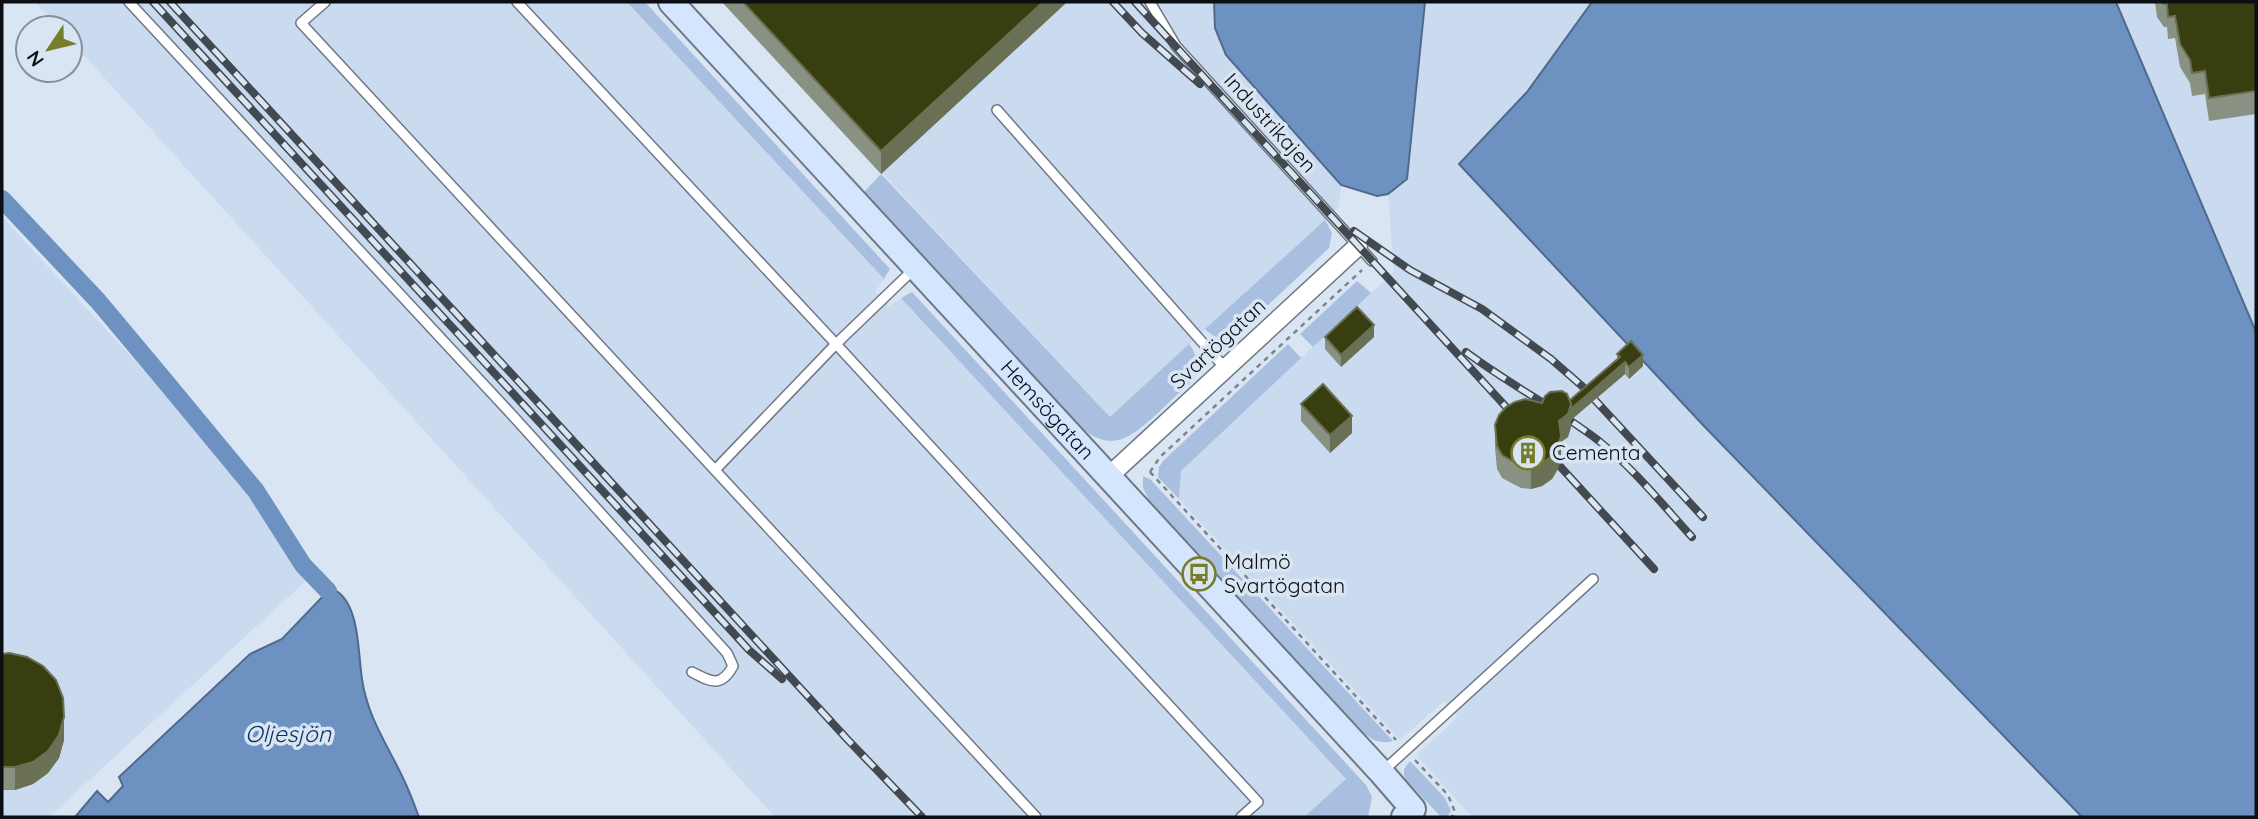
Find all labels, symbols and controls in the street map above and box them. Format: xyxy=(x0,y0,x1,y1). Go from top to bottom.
north arrow xyxy=(14,14,84,84)
text: N xyxy=(21,46,49,71)
street label: Industrikajen xyxy=(1219,67,1322,178)
street label: Svartögatan xyxy=(1164,292,1271,394)
street label: Hemsögatan xyxy=(996,354,1100,465)
building icon: Cementa xyxy=(1509,434,1547,472)
place label: Cementa xyxy=(1552,439,1641,465)
place label: Malmö Svartögatan xyxy=(1224,548,1345,598)
bus stop icon: Malmö Svartögatan xyxy=(1180,555,1218,593)
water label: Oljesjön xyxy=(245,719,332,748)

